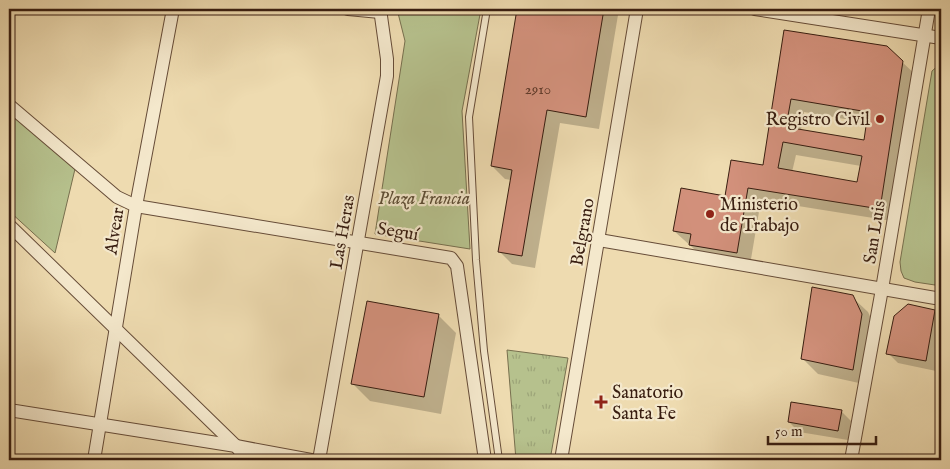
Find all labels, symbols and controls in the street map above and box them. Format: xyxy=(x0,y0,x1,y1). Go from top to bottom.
house number: 2910 xyxy=(525,80,551,99)
place label: Registro Civil xyxy=(766,109,870,132)
marker: Registro Civil xyxy=(874,113,886,125)
park label: Plaza Francia xyxy=(378,188,470,211)
street label: Las Heras xyxy=(326,193,361,271)
place label: Ministerio de Trabajo xyxy=(720,194,800,238)
street label: Belgrano xyxy=(566,196,601,268)
street label: San Luis xyxy=(859,199,892,266)
street label: Alvear xyxy=(100,206,131,257)
marker: Ministerio de Trabajo xyxy=(704,208,716,220)
street label: Seguí xyxy=(376,218,421,247)
place label: Sanatorio Santa Fe xyxy=(612,382,683,426)
marker: Sanatorio Santa Fe xyxy=(594,395,608,409)
scale bar xyxy=(768,414,875,446)
text: 50 m xyxy=(775,422,803,441)

